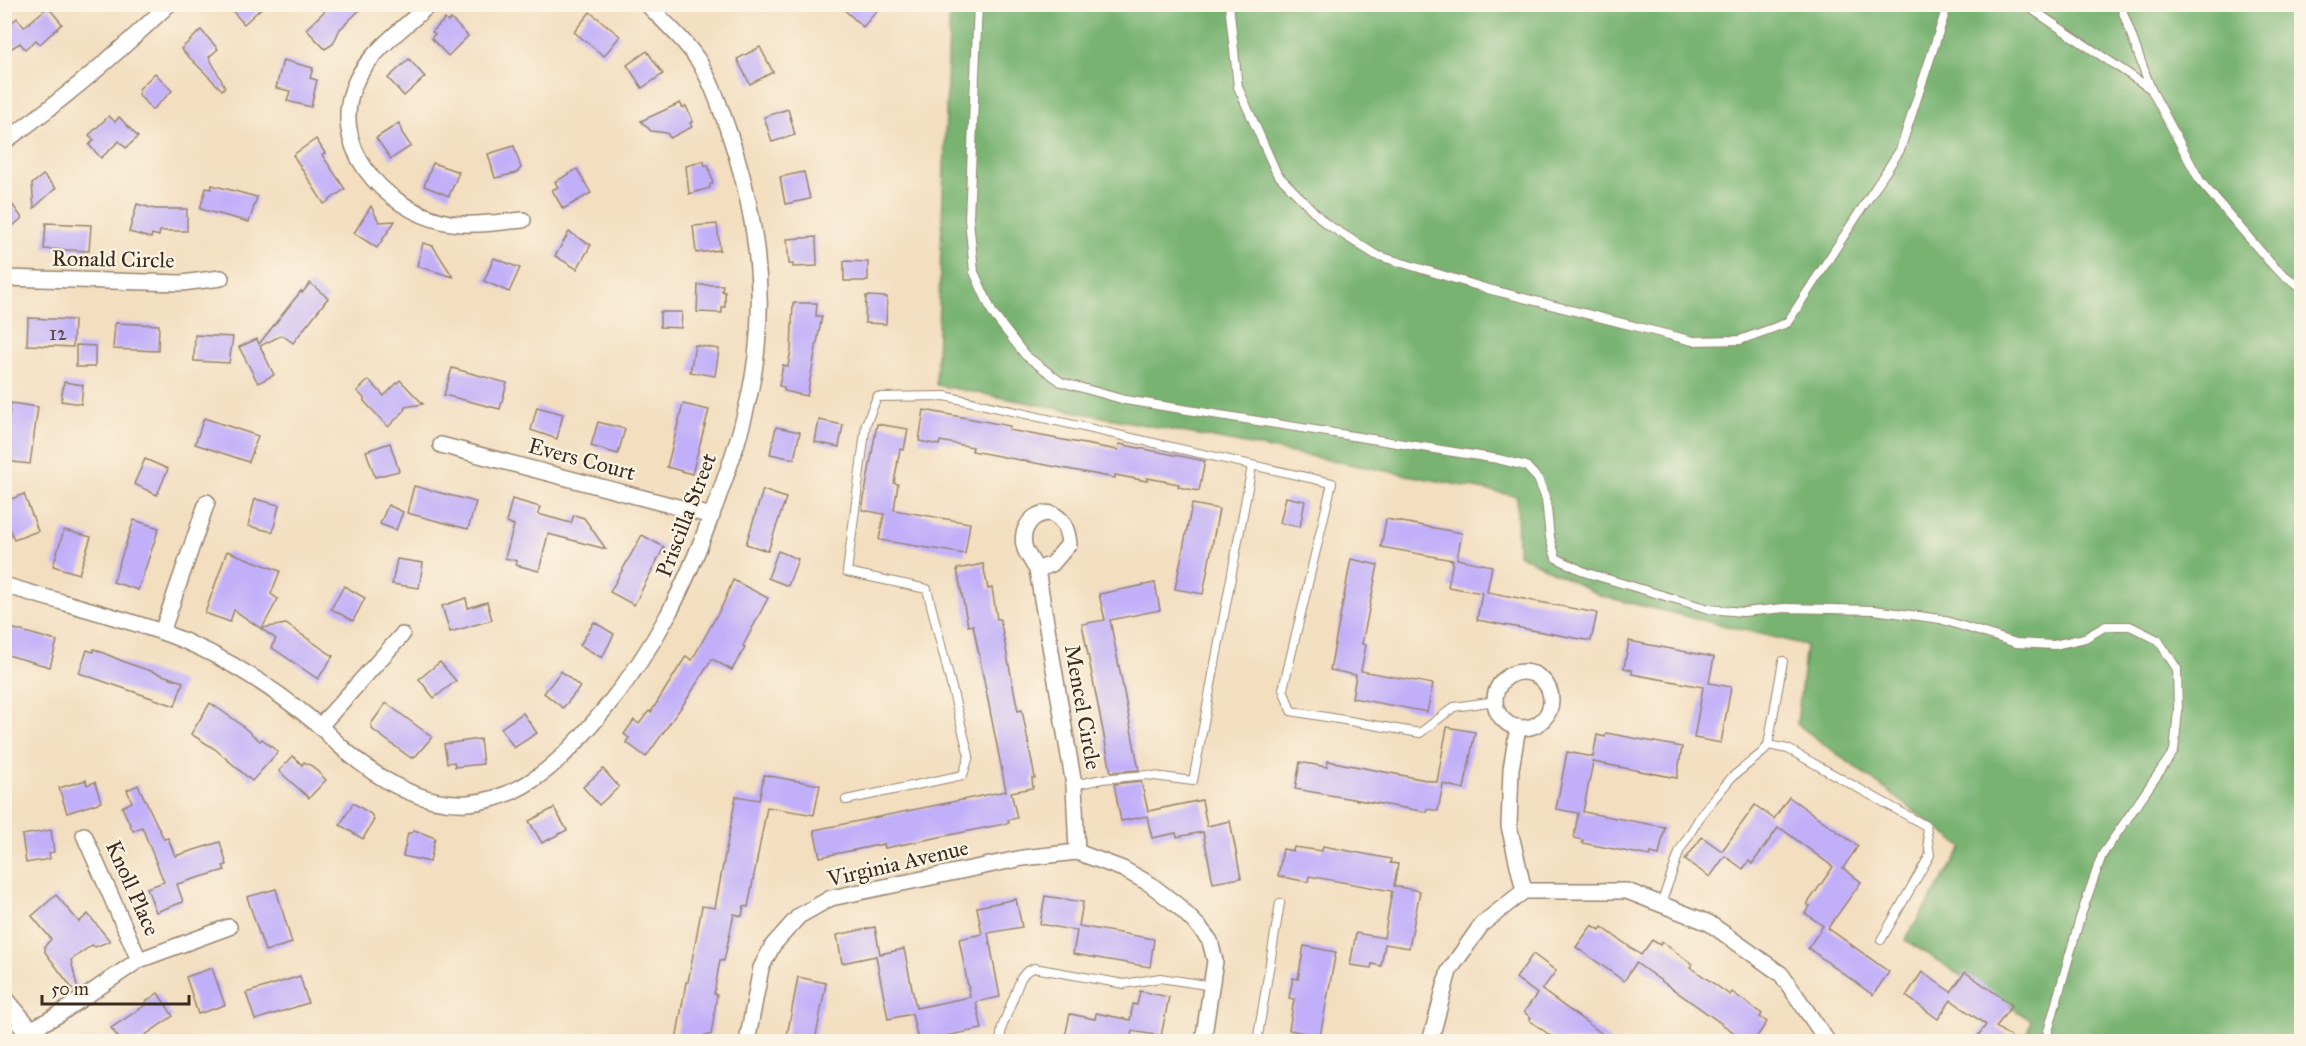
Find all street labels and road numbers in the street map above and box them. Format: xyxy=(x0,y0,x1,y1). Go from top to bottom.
street label: Ronald Circle xyxy=(51,244,175,274)
street label: Evers Court xyxy=(525,432,639,486)
street label: Priscilla Street xyxy=(650,449,722,581)
street label: Mencel Circle xyxy=(1059,643,1107,771)
street label: Virginia Avenue xyxy=(824,834,971,893)
street label: Knoll Place xyxy=(100,836,166,940)

